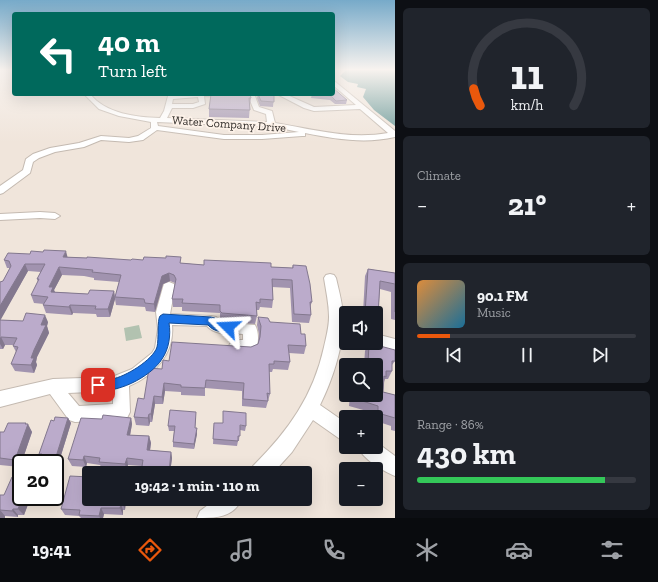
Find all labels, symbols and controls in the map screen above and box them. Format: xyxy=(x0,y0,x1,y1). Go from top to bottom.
text: 40 m xyxy=(98,26,160,59)
icon: left xyxy=(32,28,84,80)
text: 11 xyxy=(510,50,543,100)
text: Turn left xyxy=(98,60,167,82)
text: km/h xyxy=(510,96,543,113)
street label: Water Company Drive xyxy=(172,113,287,135)
text: Climate xyxy=(417,168,461,183)
text: 21° xyxy=(508,187,546,223)
text: − xyxy=(417,192,427,219)
text: + xyxy=(627,192,636,219)
text: 90.1 FM xyxy=(477,287,528,305)
text: Music xyxy=(477,305,511,320)
position arrow xyxy=(207,306,249,348)
map controls xyxy=(339,306,383,506)
button: sound xyxy=(339,306,383,350)
icon: previous xyxy=(443,344,465,366)
icon: pause xyxy=(516,344,538,366)
icon: next xyxy=(589,344,611,366)
button: search xyxy=(339,358,383,402)
pin xyxy=(81,368,115,402)
icon: arrive xyxy=(87,374,109,396)
button: + xyxy=(339,410,383,454)
text: Range · 86% xyxy=(417,417,484,432)
text: 430 km xyxy=(417,436,516,472)
speed limit sign: 20 xyxy=(12,454,64,506)
button: − xyxy=(339,462,383,506)
text: 19:42 · 1 min · 110 m xyxy=(135,477,259,495)
icon: directions xyxy=(136,536,164,564)
icon: music xyxy=(228,536,256,564)
icon: phone xyxy=(320,536,348,564)
icon: climate xyxy=(413,536,441,564)
icon: car xyxy=(505,536,533,564)
icon: filters xyxy=(598,536,626,564)
text: 19:41 xyxy=(32,539,71,561)

